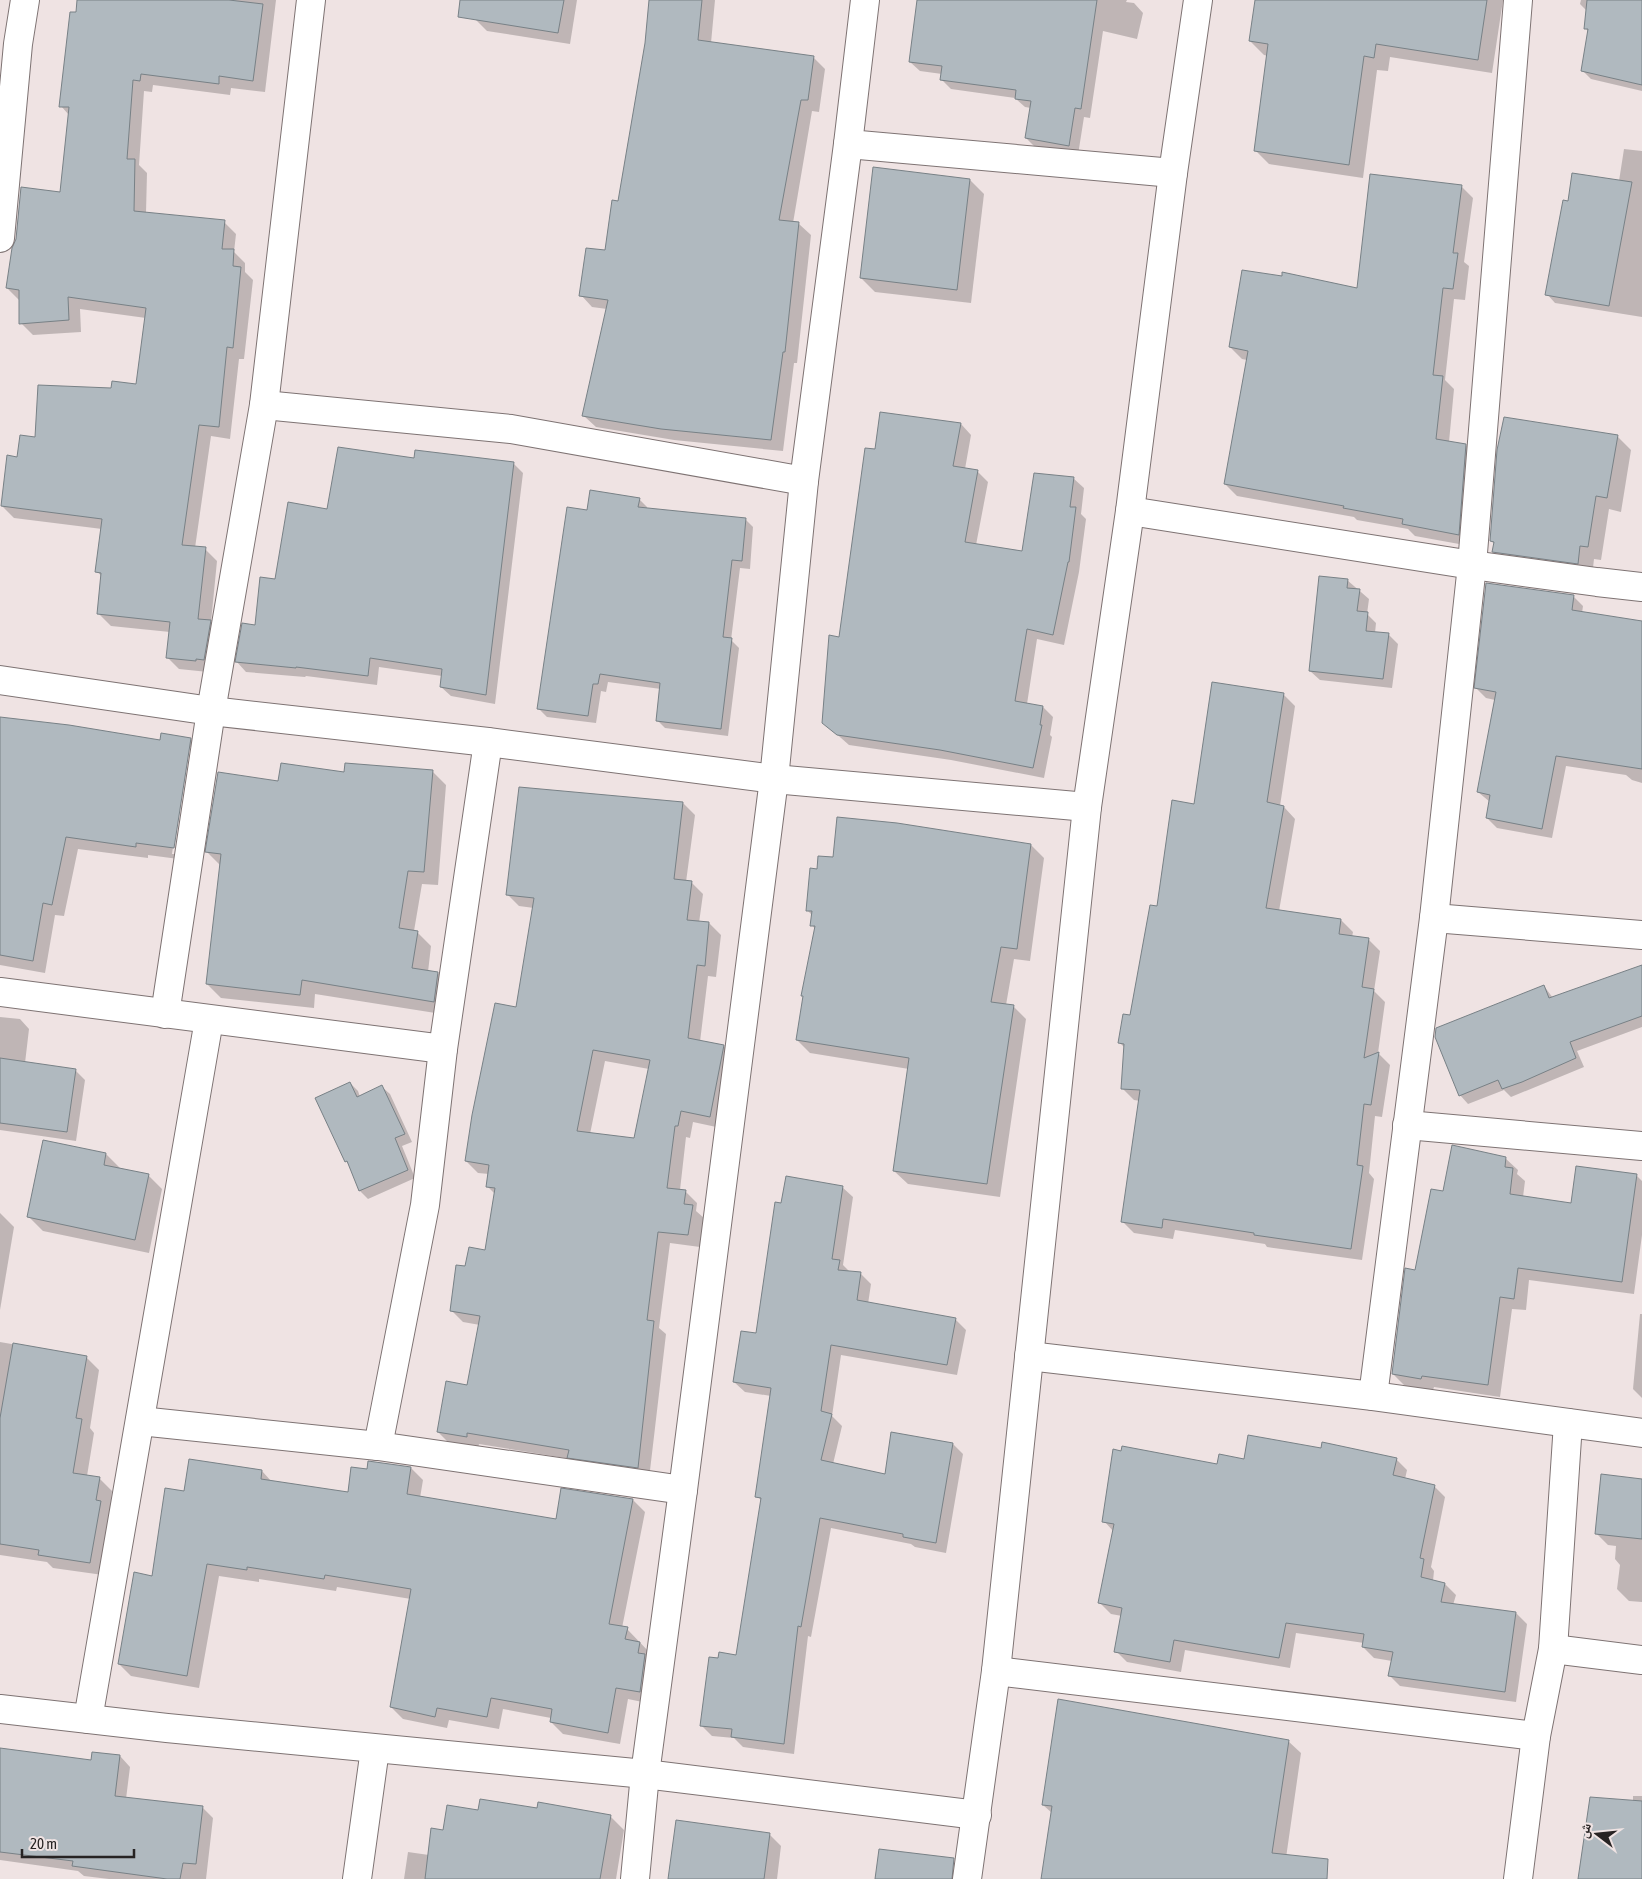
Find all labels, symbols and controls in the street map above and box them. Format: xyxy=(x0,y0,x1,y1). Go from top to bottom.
north arrow xyxy=(1572,1809,1622,1859)
text: ش xyxy=(1575,1821,1595,1840)
scale bar xyxy=(22,1826,135,1858)
text: 20 m xyxy=(30,1835,57,1852)

